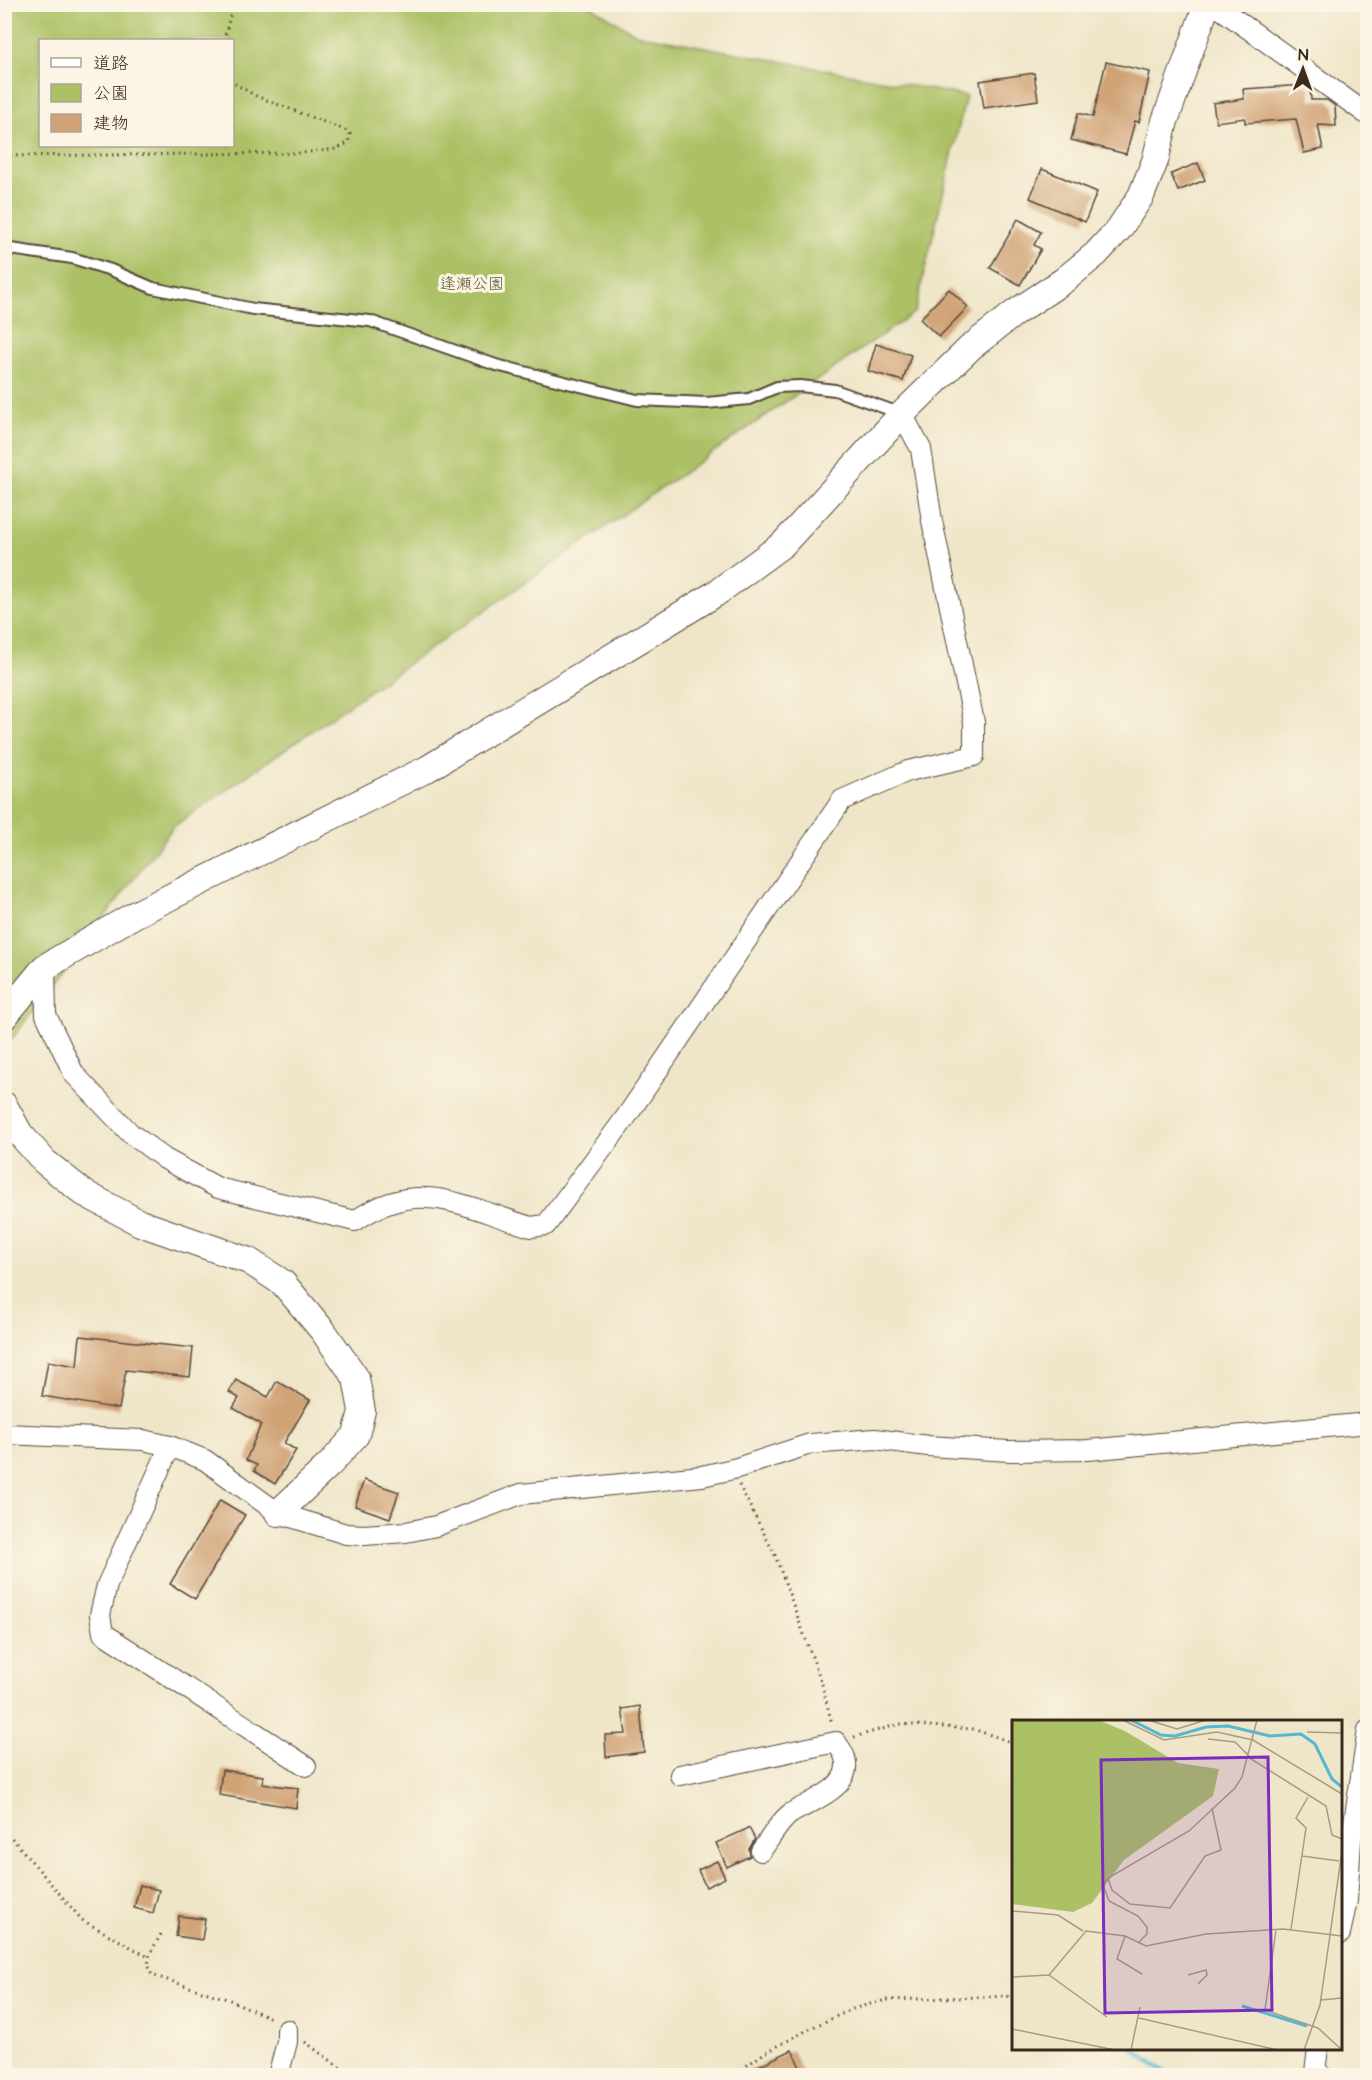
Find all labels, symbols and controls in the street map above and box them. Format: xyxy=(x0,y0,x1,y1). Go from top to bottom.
legend xyxy=(39,39,234,147)
north arrow xyxy=(1273,39,1333,99)
text: N xyxy=(1298,44,1308,66)
text: 道路 xyxy=(93,51,129,76)
text: 公園 xyxy=(93,81,129,106)
text: 建物 xyxy=(93,111,129,136)
park label: 逢瀬公園 xyxy=(440,273,504,295)
inset map xyxy=(1012,1720,1342,2050)

